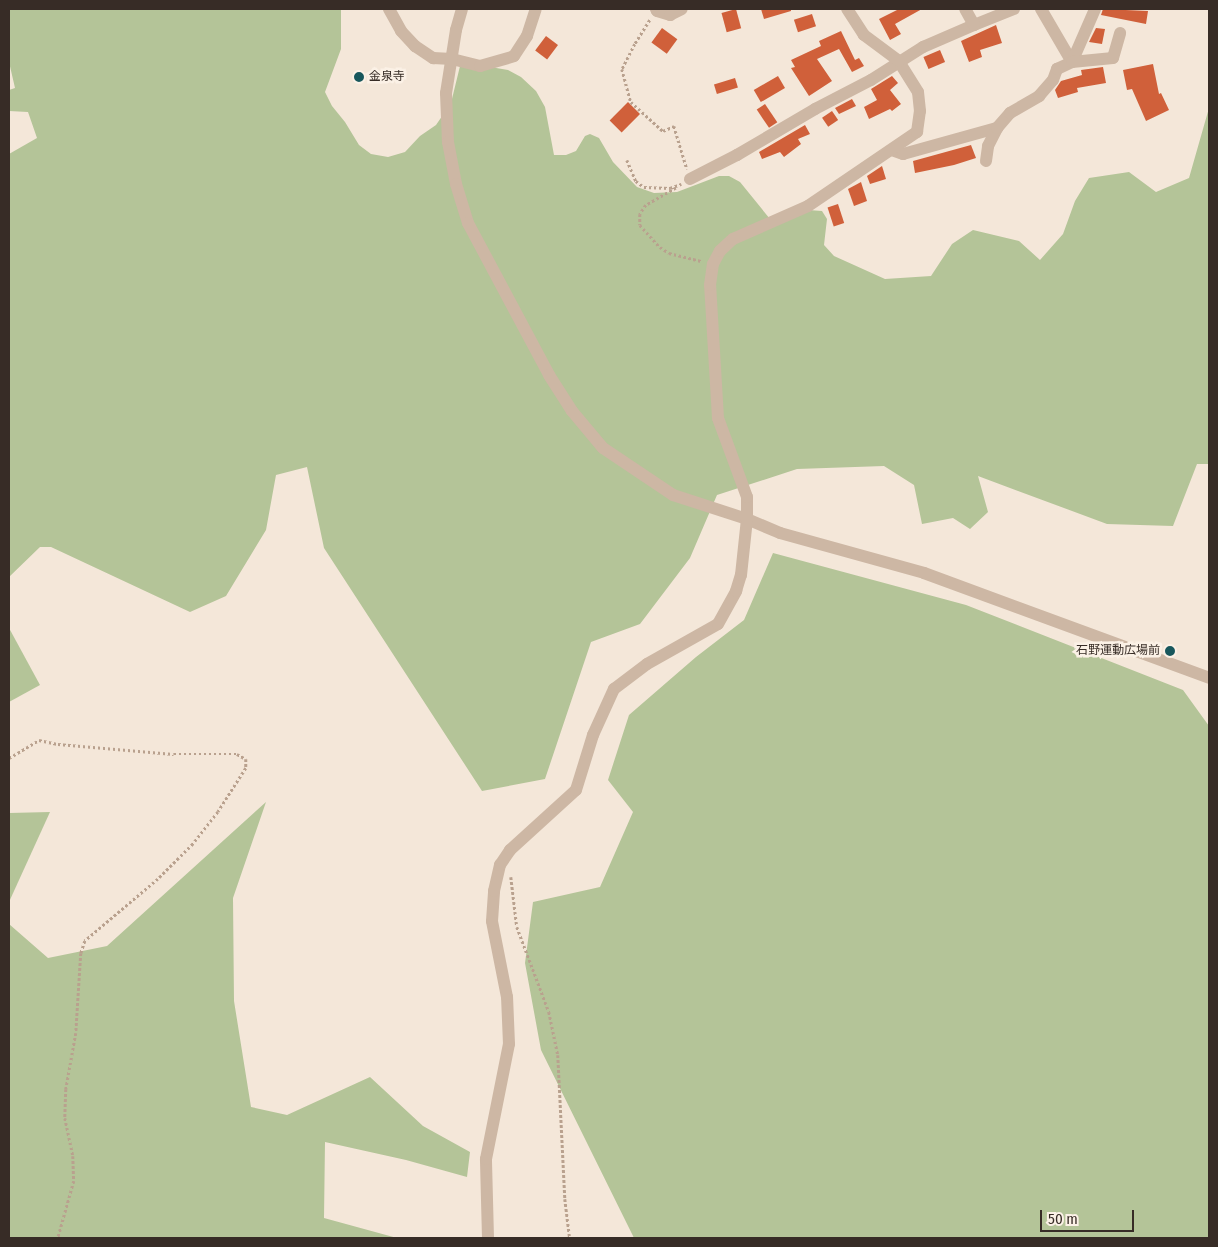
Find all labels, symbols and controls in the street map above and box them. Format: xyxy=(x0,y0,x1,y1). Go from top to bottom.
place label: 金泉寺 xyxy=(369,70,405,84)
marker: 金泉寺 xyxy=(353,71,365,83)
place label: 石野運動広場前 xyxy=(1076,644,1160,658)
marker: 石野運動広場前 xyxy=(1164,645,1176,657)
scale bar xyxy=(1043,1200,1137,1232)
text: 50 m xyxy=(1048,1210,1078,1228)

